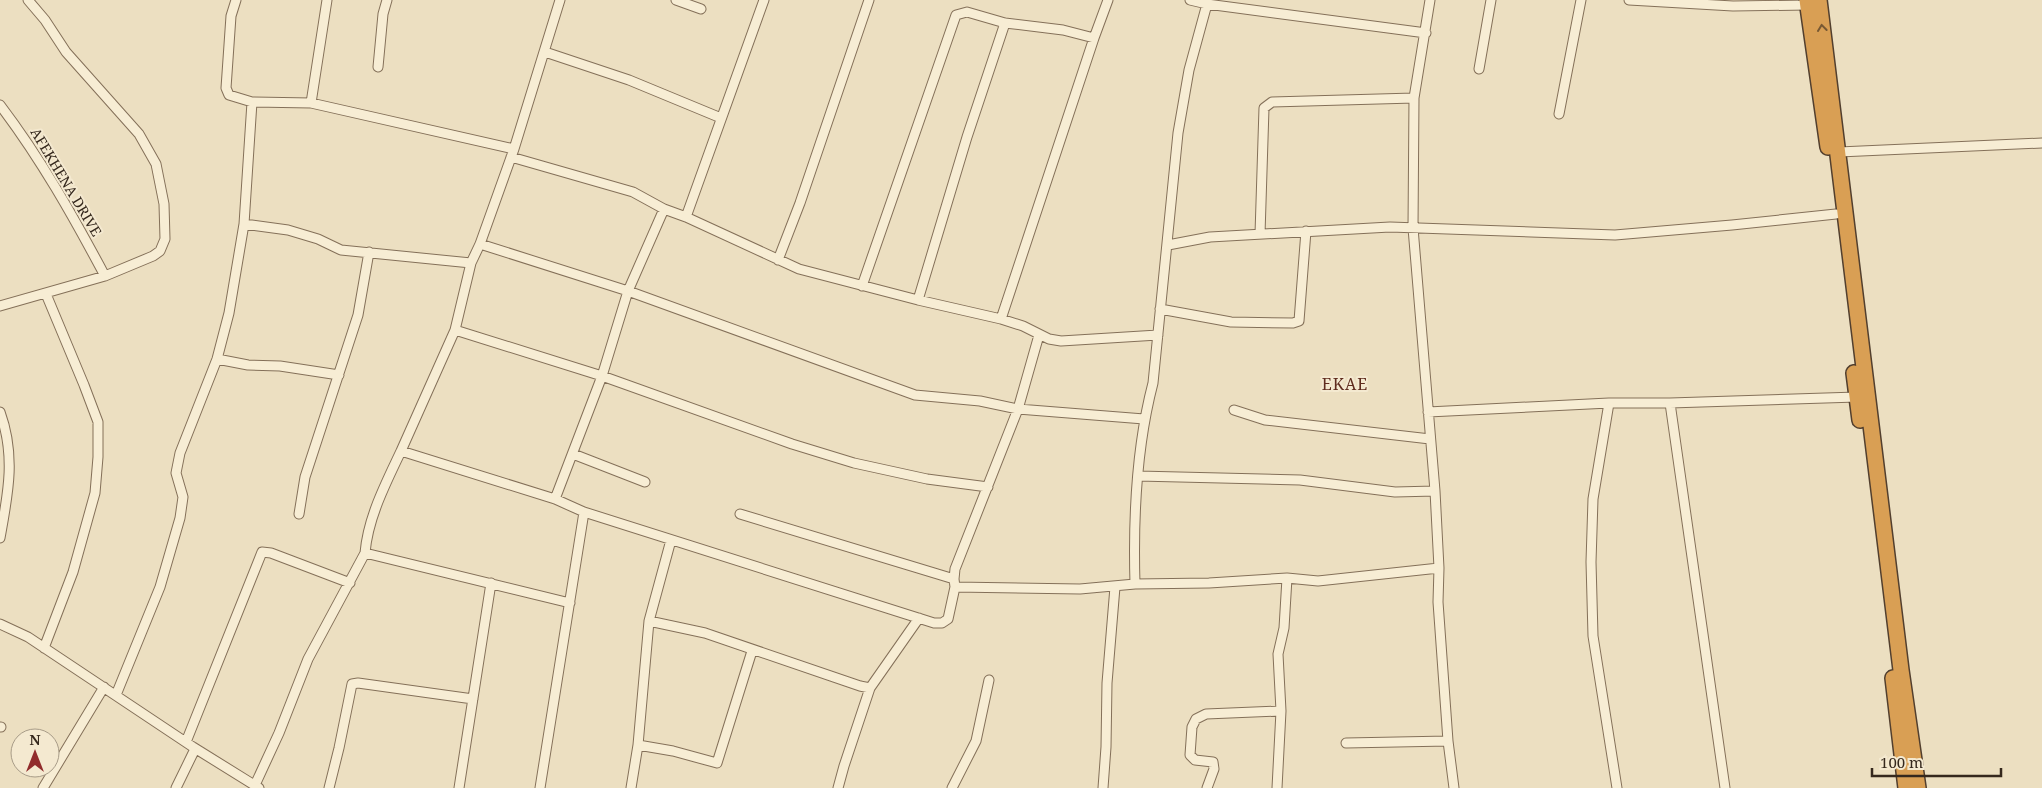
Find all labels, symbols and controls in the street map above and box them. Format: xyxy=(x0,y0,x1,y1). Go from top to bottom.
one-way arrow xyxy=(1817,24,1828,32)
street label: AFEKHENA DRIVE xyxy=(27,124,106,240)
district label: EKAE xyxy=(1322,373,1368,395)
north arrow xyxy=(10,728,60,778)
text: N xyxy=(29,730,41,749)
scale bar xyxy=(1872,746,2001,778)
text: 100 m xyxy=(1880,752,1923,772)

